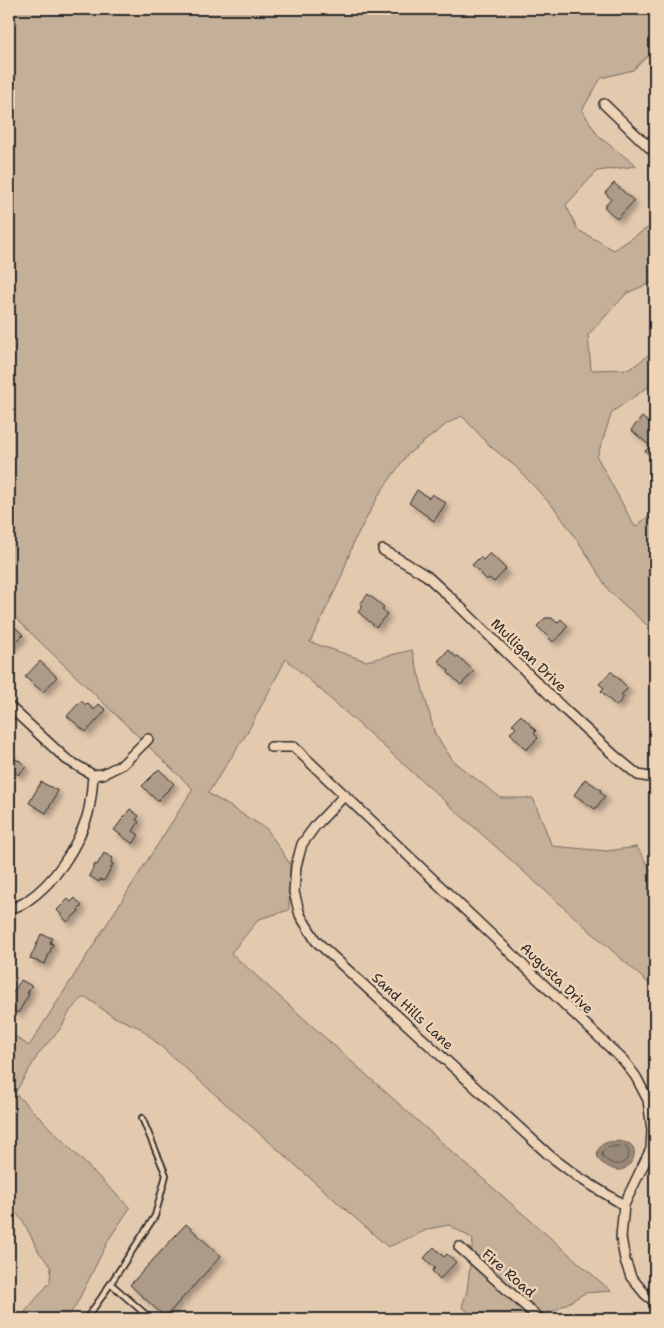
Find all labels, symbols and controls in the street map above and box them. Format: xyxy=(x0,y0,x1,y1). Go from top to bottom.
street label: Mulligan Drive xyxy=(487,614,571,696)
street label: Augusta Drive xyxy=(517,939,597,1017)
street label: Sand Hills Lane xyxy=(368,969,458,1054)
street label: Fire Road xyxy=(479,1245,540,1301)

